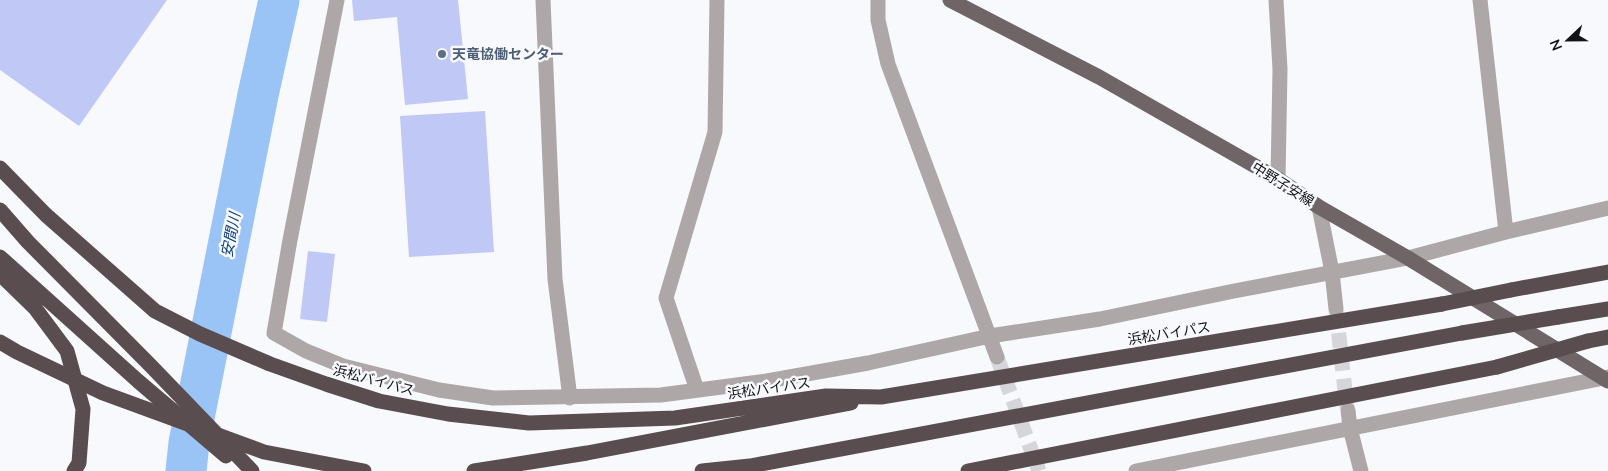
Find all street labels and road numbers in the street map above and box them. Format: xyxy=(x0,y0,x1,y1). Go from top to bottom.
street label: 中野子安線 xyxy=(1249,158,1317,210)
street label: 浜松バイパス xyxy=(1126,318,1212,348)
street label: 浜松バイパス xyxy=(331,360,417,400)
street label: 浜松バイパス xyxy=(726,373,812,403)

